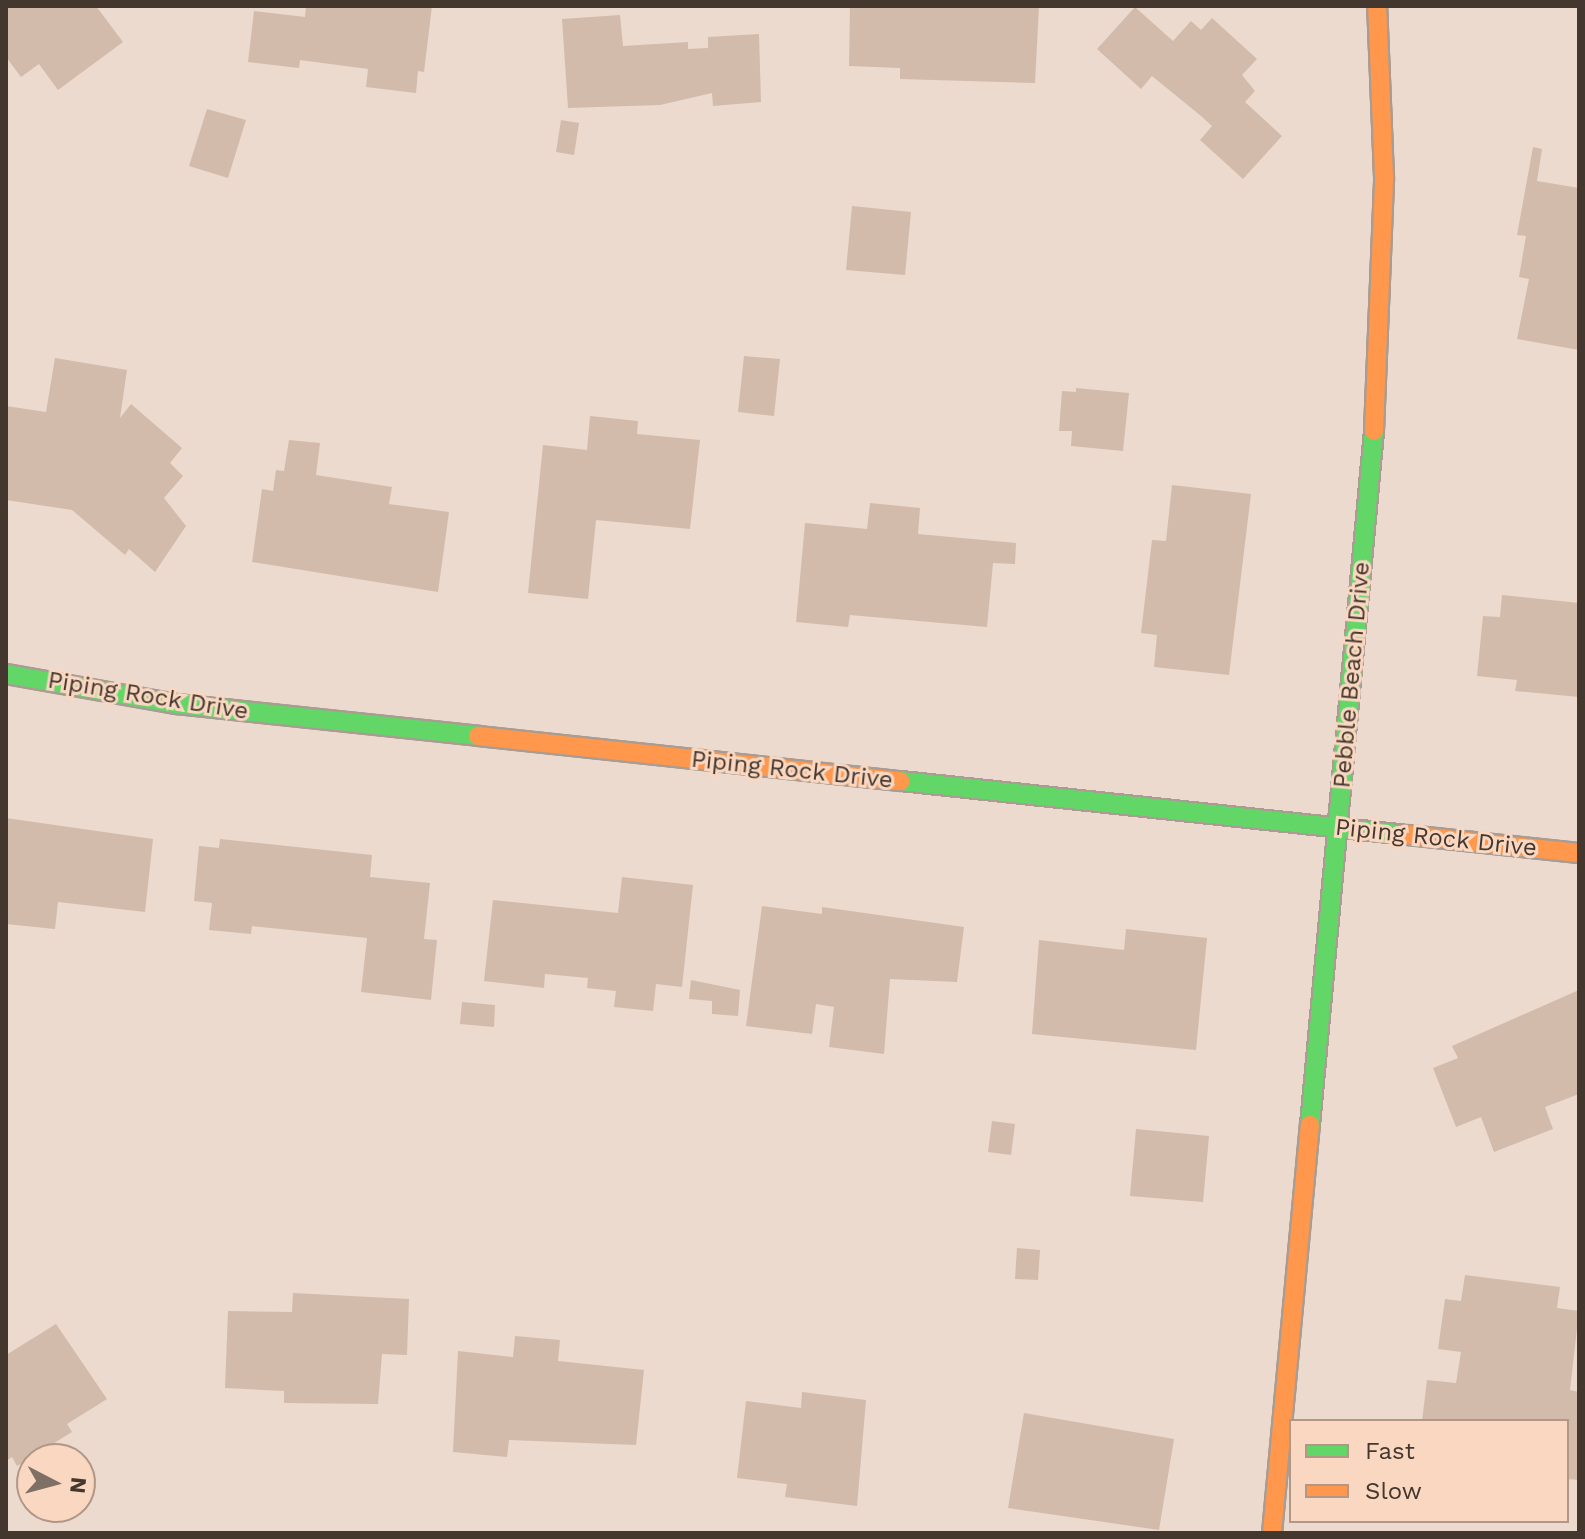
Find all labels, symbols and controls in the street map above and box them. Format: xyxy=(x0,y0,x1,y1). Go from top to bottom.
street label: Pebble Beach Drive xyxy=(1328,561,1376,789)
street label: Piping Rock Drive xyxy=(45,666,251,726)
street label: Piping Rock Drive xyxy=(689,745,895,795)
street label: Piping Rock Drive xyxy=(1333,813,1539,863)
legend xyxy=(1289,1419,1569,1523)
text: Fast xyxy=(1365,1437,1415,1465)
north arrow xyxy=(16,1443,96,1523)
text: N xyxy=(65,1476,92,1495)
text: Slow xyxy=(1365,1477,1422,1505)

